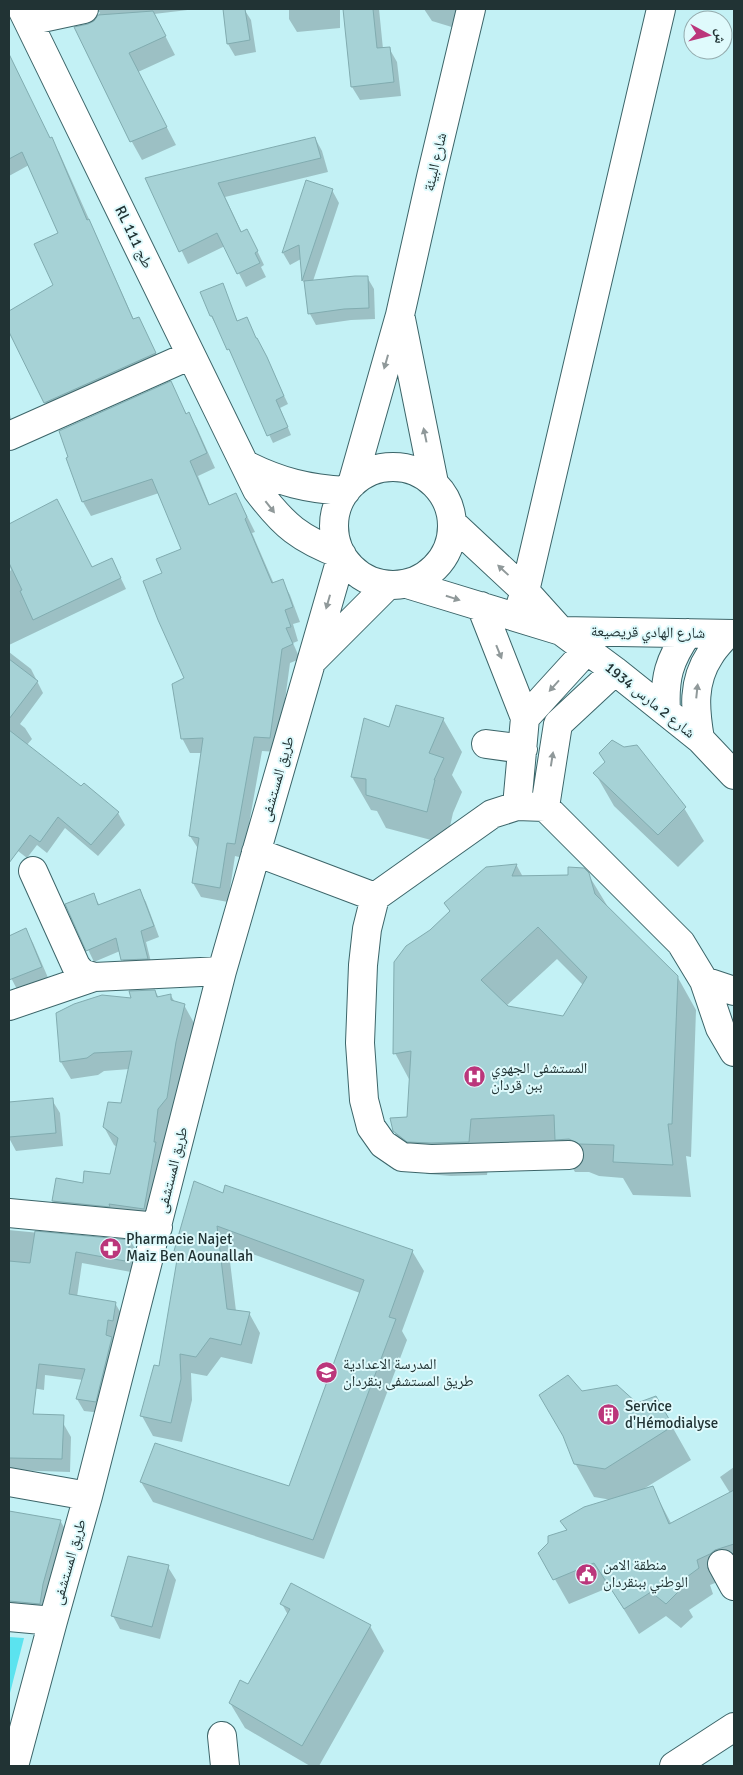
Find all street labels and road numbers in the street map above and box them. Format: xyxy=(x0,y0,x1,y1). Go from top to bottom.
street label: شارع البيئة xyxy=(420,131,451,193)
street label: RL طج 111 xyxy=(110,203,157,272)
street label: شارع الهادي قريصيعة xyxy=(591,622,705,645)
street label: شارع 2 مارس 1934 xyxy=(601,658,699,743)
street label: طريق المستشفى xyxy=(256,734,299,824)
street label: طريق المستشفى xyxy=(153,1125,192,1215)
street label: طريق المستشفى xyxy=(48,1517,91,1607)

